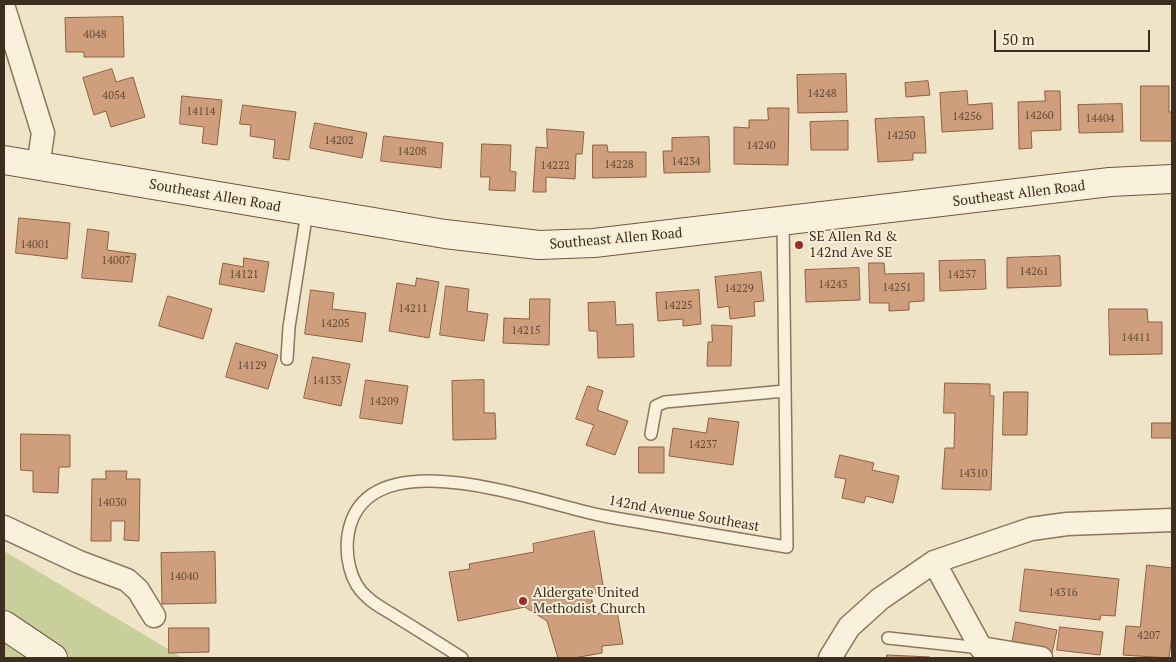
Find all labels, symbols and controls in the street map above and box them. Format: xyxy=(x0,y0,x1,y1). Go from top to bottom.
scale bar xyxy=(996,20,1152,52)
house number: 4048 xyxy=(83,28,107,42)
text: 50 m xyxy=(1002,29,1035,49)
house number: 14248 xyxy=(807,87,837,101)
house number: 4054 xyxy=(102,89,126,103)
house number: 14114 xyxy=(186,105,216,119)
house number: 14260 xyxy=(1024,109,1054,123)
house number: 14256 xyxy=(952,110,982,124)
house number: 14404 xyxy=(1085,112,1115,126)
house number: 14250 xyxy=(886,129,916,143)
house number: 14202 xyxy=(324,134,354,148)
house number: 14240 xyxy=(746,139,776,153)
house number: 14208 xyxy=(397,145,427,159)
house number: 14234 xyxy=(671,155,701,169)
house number: 14228 xyxy=(604,158,634,172)
house number: 14222 xyxy=(540,159,570,173)
street label: Southeast Allen Road xyxy=(148,176,282,216)
street label: Southeast Allen Road xyxy=(952,178,1086,210)
street label: Southeast Allen Road xyxy=(549,225,683,253)
place label: SE Allen Rd & 142nd Ave SE xyxy=(809,229,897,262)
house number: 14001 xyxy=(20,238,50,252)
marker: SE Allen Rd & 142nd Ave SE xyxy=(793,239,805,251)
house number: 14007 xyxy=(101,254,131,268)
house number: 14261 xyxy=(1019,265,1049,279)
house number: 14121 xyxy=(229,268,259,282)
house number: 14257 xyxy=(947,268,977,282)
house number: 14243 xyxy=(818,278,848,292)
house number: 14251 xyxy=(882,281,912,295)
house number: 14229 xyxy=(724,282,754,296)
house number: 14225 xyxy=(663,299,693,313)
house number: 14211 xyxy=(398,302,428,316)
house number: 14205 xyxy=(320,317,350,331)
house number: 14215 xyxy=(511,324,541,338)
house number: 14411 xyxy=(1121,331,1151,345)
house number: 14129 xyxy=(237,359,267,373)
house number: 14133 xyxy=(312,374,342,388)
house number: 14209 xyxy=(369,395,399,409)
house number: 14237 xyxy=(688,438,718,452)
house number: 14310 xyxy=(958,467,988,481)
street label: 142nd Avenue Southeast xyxy=(607,492,761,536)
house number: 14030 xyxy=(97,496,127,510)
house number: 14040 xyxy=(169,570,199,584)
place label: Aldergate United Methodist Church xyxy=(533,585,645,618)
house number: 14316 xyxy=(1048,586,1078,600)
marker: Aldergate United Methodist Church xyxy=(517,595,529,607)
house number: 4207 xyxy=(1137,629,1161,643)

